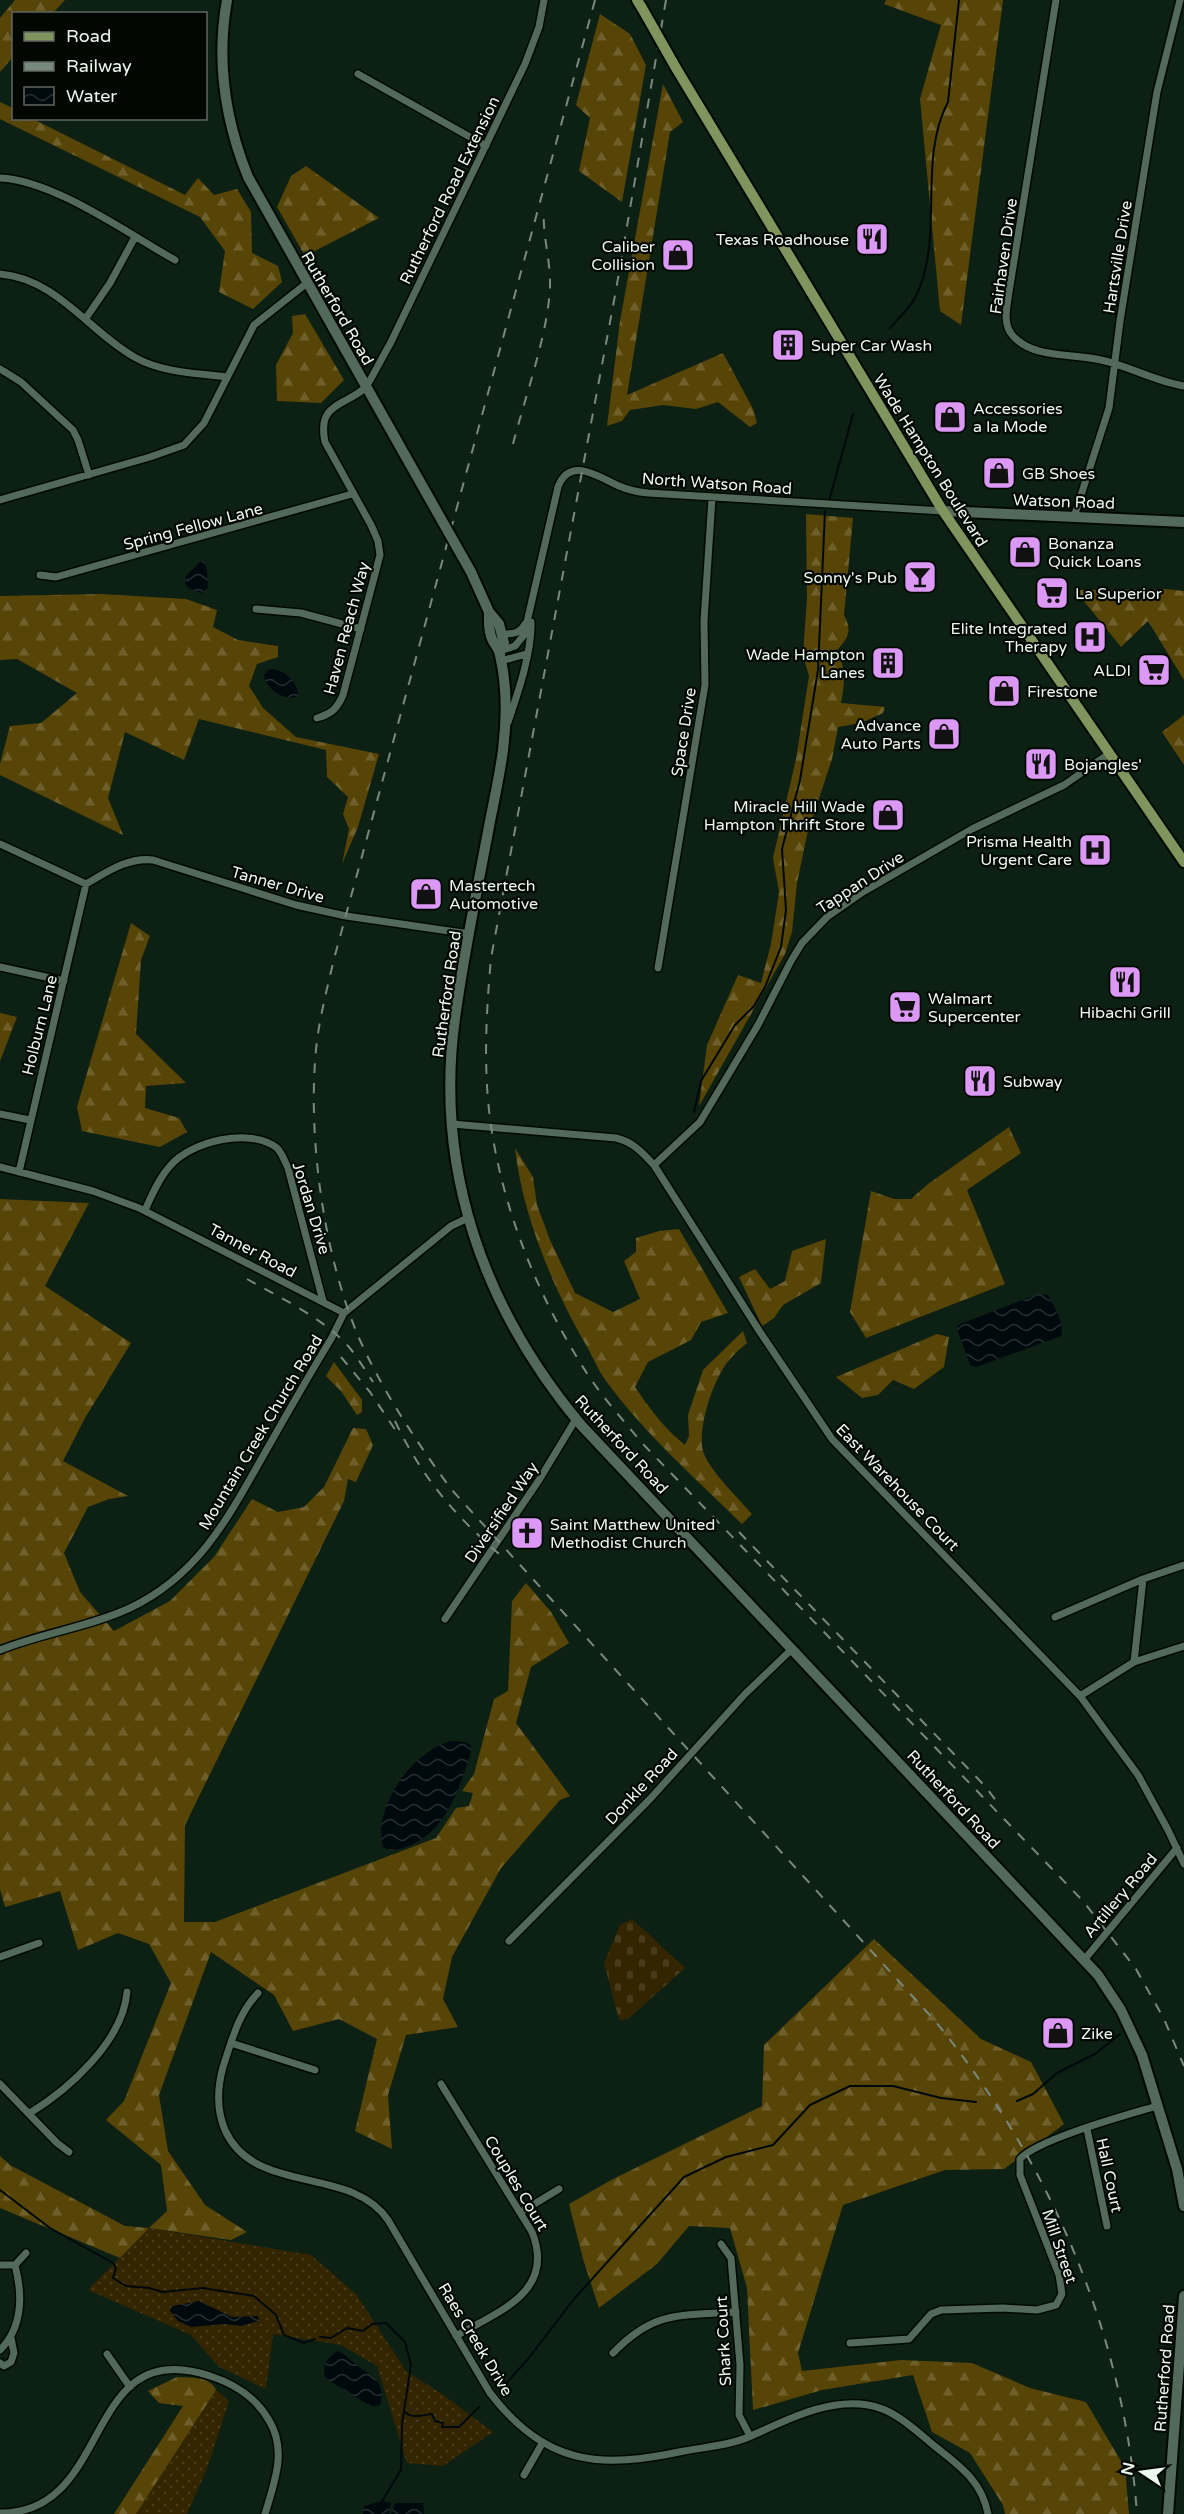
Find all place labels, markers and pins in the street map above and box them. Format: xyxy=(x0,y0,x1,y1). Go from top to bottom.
restaurant icon: Texas Roadhouse xyxy=(854,221,890,257)
place label: Texas Roadhouse xyxy=(716,230,849,250)
place label: Caliber Collision xyxy=(591,237,656,275)
shop icon: Caliber Collision xyxy=(660,237,696,273)
building icon: Super Car Wash xyxy=(770,327,806,363)
place label: Super Car Wash xyxy=(811,336,932,356)
shop icon: Accessories a la Mode xyxy=(932,399,968,435)
place label: Accessories a la Mode xyxy=(973,399,1063,437)
shop icon: GB Shoes xyxy=(981,455,1017,491)
place label: GB Shoes xyxy=(1022,464,1095,484)
shop icon: Bonanza Quick Loans xyxy=(1007,534,1043,570)
place label: Bonanza Quick Loans xyxy=(1048,534,1141,572)
bar icon: Sonny's Pub xyxy=(902,559,938,595)
place label: Sonny's Pub xyxy=(804,568,897,588)
supermarket icon: La Superior xyxy=(1034,575,1070,611)
place label: La Superior xyxy=(1075,584,1163,604)
place label: Elite Integrated Therapy xyxy=(950,619,1067,657)
hospital icon: Elite Integrated Therapy xyxy=(1072,619,1108,655)
place label: Wade Hampton Lanes xyxy=(746,645,865,683)
building icon: Wade Hampton Lanes xyxy=(870,645,906,681)
supermarket icon: ALDI xyxy=(1136,652,1172,688)
place label: ALDI xyxy=(1093,661,1131,681)
shop icon: Firestone xyxy=(986,673,1022,709)
place label: Firestone xyxy=(1027,682,1098,702)
place label: Advance Auto Parts xyxy=(840,716,921,754)
shop icon: Advance Auto Parts xyxy=(926,716,962,752)
restaurant icon: Bojangles' xyxy=(1023,746,1059,782)
place label: Bojangles' xyxy=(1064,755,1142,775)
place label: Miracle Hill Wade Hampton Thrift Store xyxy=(704,797,865,835)
shop icon: Miracle Hill Wade Hampton Thrift Store xyxy=(870,797,906,833)
place label: Prisma Health Urgent Care xyxy=(966,832,1072,870)
hospital icon: Prisma Health Urgent Care xyxy=(1077,832,1113,868)
shop icon: Mastertech Automotive xyxy=(408,876,444,912)
place label: Mastertech Automotive xyxy=(449,876,538,914)
restaurant icon: Hibachi Grill xyxy=(1107,964,1143,1000)
supermarket icon: Walmart Supercenter xyxy=(887,989,923,1025)
place label: Walmart Supercenter xyxy=(928,989,1022,1027)
place label: Hibachi Grill xyxy=(1079,1003,1171,1023)
restaurant icon: Subway xyxy=(962,1063,998,1099)
place label: Subway xyxy=(1003,1072,1063,1092)
church icon: Saint Matthew United Methodist Church xyxy=(509,1515,545,1551)
place label: Saint Matthew United Methodist Church xyxy=(550,1515,715,1553)
shop icon: Zike xyxy=(1040,2015,1076,2051)
place label: Zike xyxy=(1081,2024,1113,2044)

